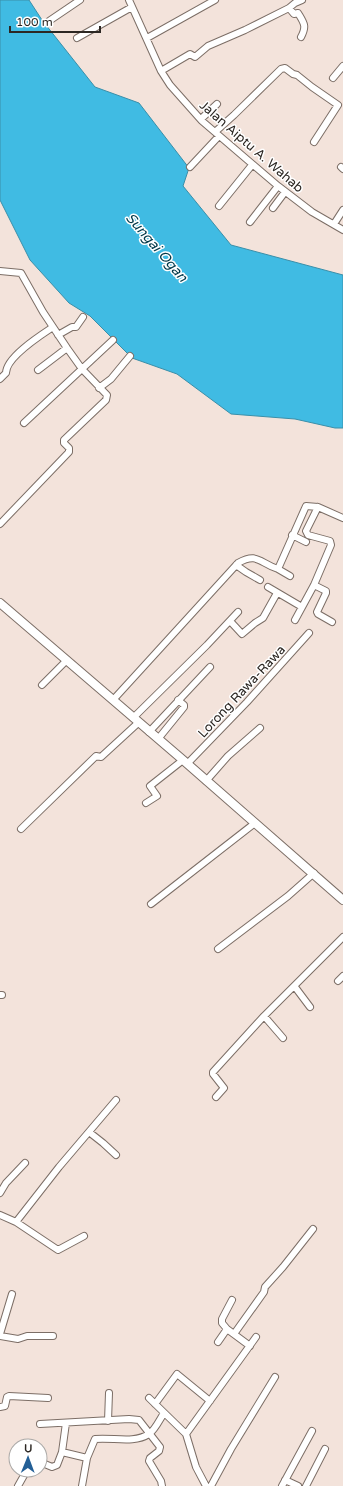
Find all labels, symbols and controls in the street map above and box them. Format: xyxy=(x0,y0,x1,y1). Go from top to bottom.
scale bar xyxy=(10,8,100,34)
text: 100 m xyxy=(16,15,53,29)
street label: Jalan Aiptu A. Wahab xyxy=(196,97,307,196)
water label: Sungai Ogan xyxy=(122,209,191,286)
street label: Lorong Rawa-Rawa xyxy=(195,642,289,741)
north arrow xyxy=(8,1438,48,1478)
text: U xyxy=(24,1442,32,1455)

